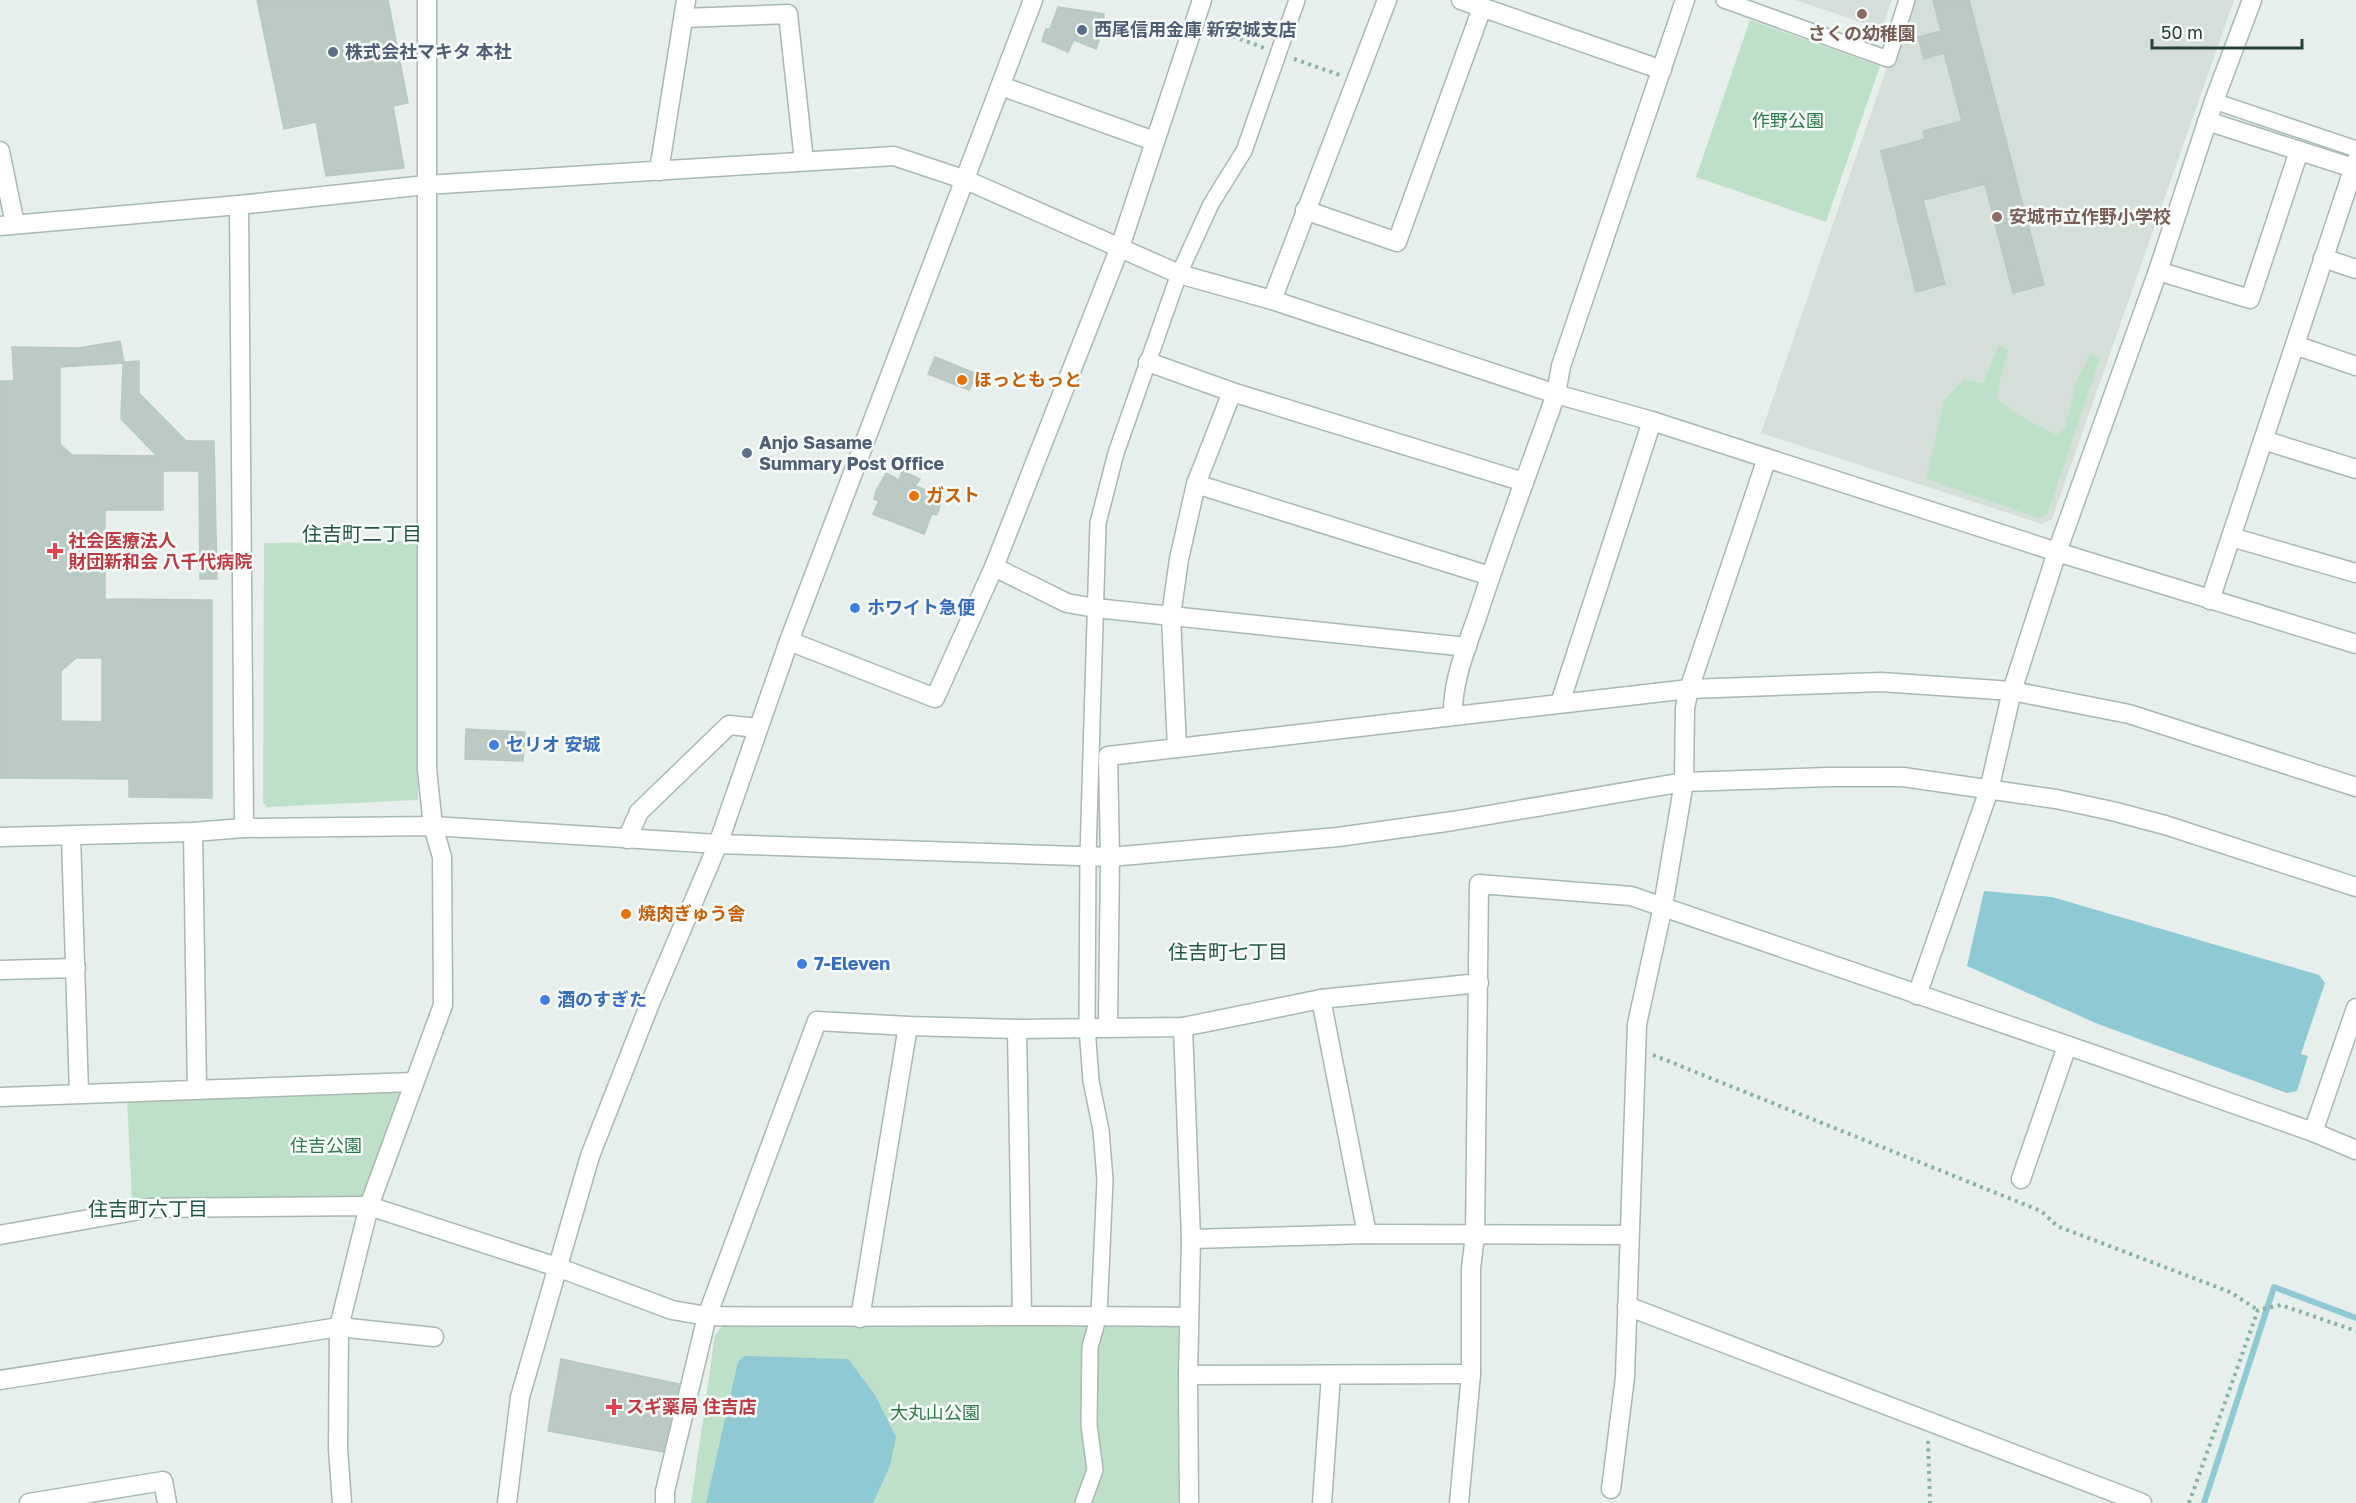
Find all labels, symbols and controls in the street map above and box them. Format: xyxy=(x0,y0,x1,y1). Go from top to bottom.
marker: さくの幼稚園 xyxy=(1855,7,1869,21)
scale bar xyxy=(2152,12,2302,50)
place label: 西尾信用金庫 新安城支店 xyxy=(1094,18,1297,40)
text: 50 m xyxy=(2161,21,2203,43)
place label: さくの幼稚園 xyxy=(1808,22,1916,44)
marker: 西尾信用金庫 新安城支店 xyxy=(1075,23,1089,37)
place label: 株式会社マキタ 本社 xyxy=(345,40,512,62)
marker: 株式会社マキタ 本社 xyxy=(326,45,340,59)
park label: 作野公園 xyxy=(1752,109,1824,131)
place label: 安城市立作野小学校 xyxy=(2009,205,2171,227)
marker: 安城市立作野小学校 xyxy=(1990,210,2004,224)
place label: ほっともっと xyxy=(974,368,1082,390)
marker: ほっともっと xyxy=(955,373,969,387)
place label: Anjo Sasame Summary Post Office xyxy=(759,431,945,474)
marker: Anjo Sasame Summary Post Office xyxy=(740,446,754,460)
place label: ガスト xyxy=(926,484,980,506)
marker: ガスト xyxy=(907,489,921,503)
district label: 住吉町二丁目 xyxy=(302,521,422,545)
place label: 社会医療法人 財団新和会 八千代病院 xyxy=(68,529,253,572)
marker: 社会医療法人 財団新和会 八千代病院 xyxy=(46,542,64,560)
place label: ホワイト急便 xyxy=(867,596,976,618)
marker: ホワイト急便 xyxy=(848,601,862,615)
place label: セリオ 安城 xyxy=(506,733,601,755)
marker: セリオ 安城 xyxy=(487,738,501,752)
place label: 焼肉ぎゅう舎 xyxy=(638,902,745,924)
marker: 焼肉ぎゅう舎 xyxy=(619,907,633,921)
district label: 住吉町七丁目 xyxy=(1168,939,1288,963)
place label: 7-Eleven xyxy=(814,952,890,974)
marker: 7-Eleven xyxy=(795,957,809,971)
place label: 酒のすぎた xyxy=(557,988,647,1010)
marker: 酒のすぎた xyxy=(538,993,552,1007)
park label: 住吉公園 xyxy=(290,1134,362,1156)
district label: 住吉町六丁目 xyxy=(88,1196,208,1220)
place label: スギ薬局 住吉店 xyxy=(626,1395,757,1417)
marker: スギ薬局 住吉店 xyxy=(607,1400,621,1414)
park label: 大丸山公園 xyxy=(890,1401,980,1423)

